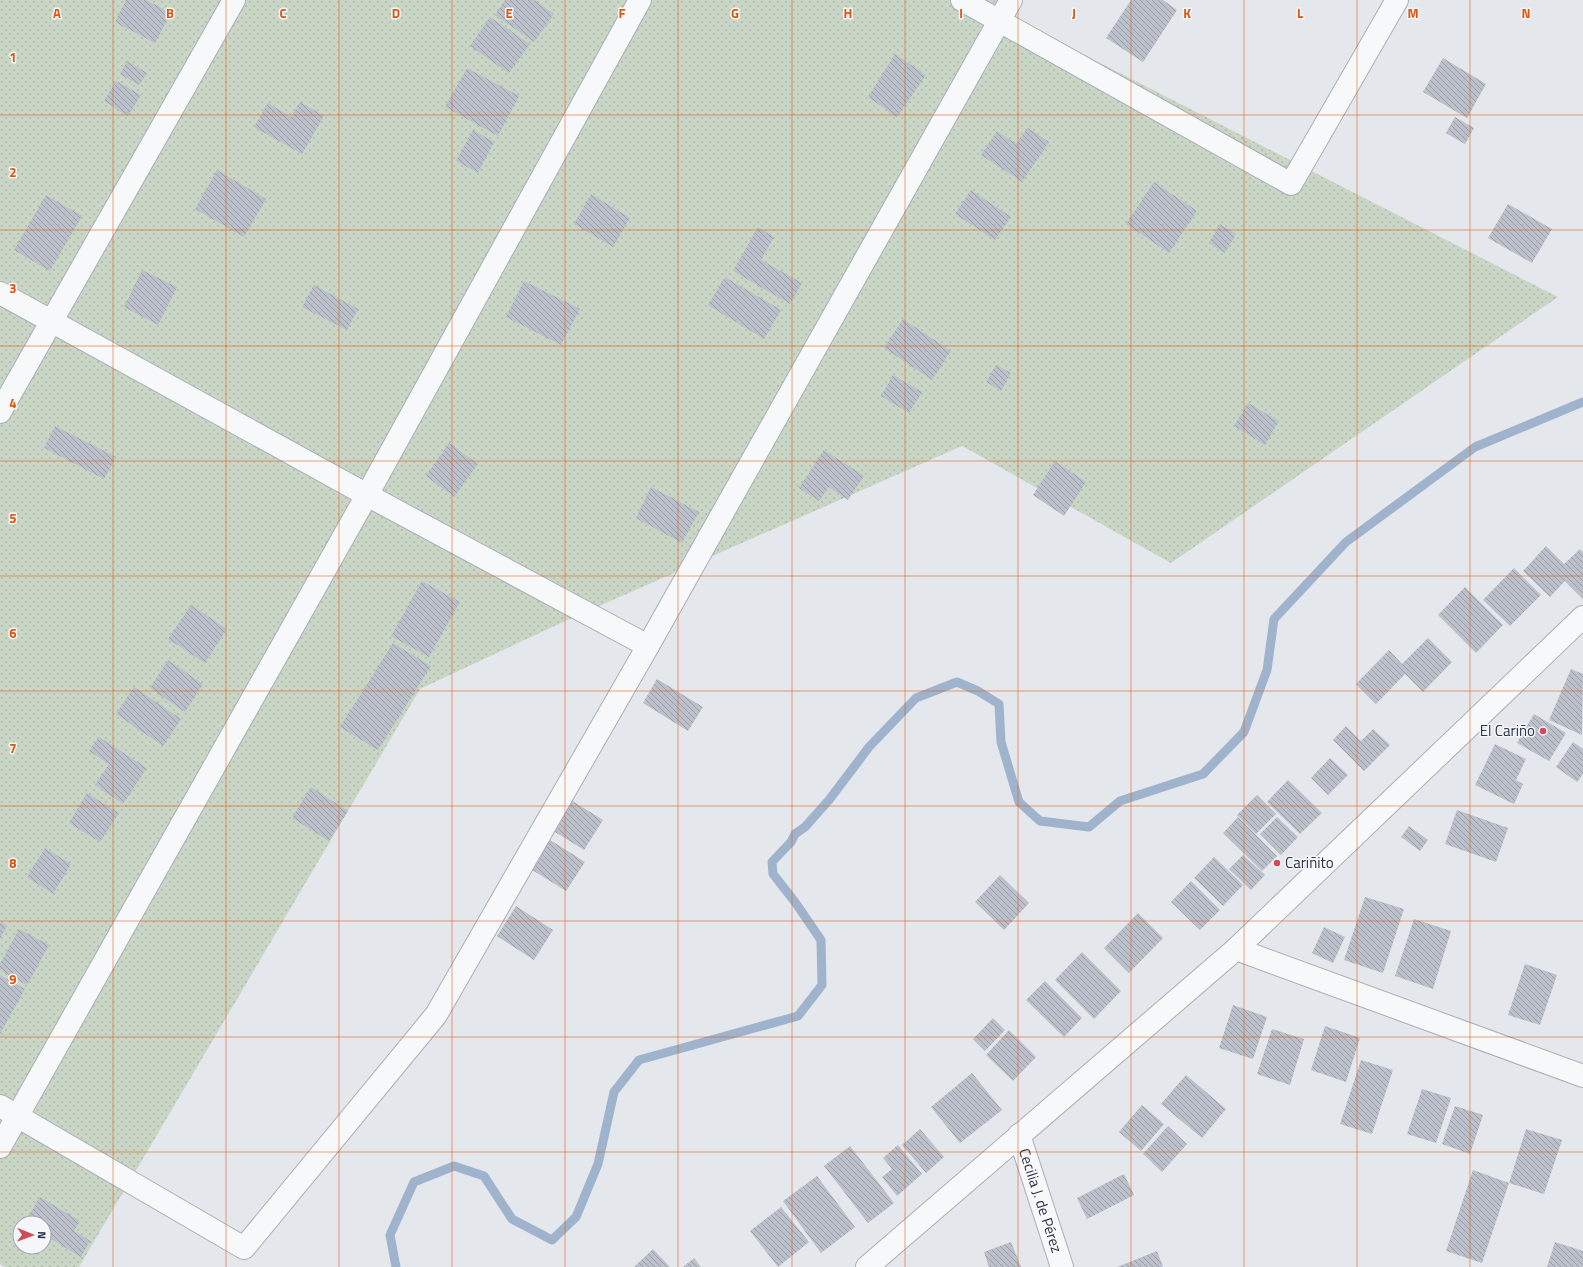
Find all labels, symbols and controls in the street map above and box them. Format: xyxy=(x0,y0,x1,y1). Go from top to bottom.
text: A xyxy=(53,3,61,23)
text: B xyxy=(166,3,174,23)
text: C xyxy=(279,3,287,23)
text: D xyxy=(392,3,400,23)
text: E xyxy=(505,3,513,23)
text: F xyxy=(619,3,626,23)
text: G xyxy=(731,3,739,23)
text: H xyxy=(844,3,852,23)
text: I xyxy=(959,3,963,23)
text: J xyxy=(1072,3,1076,23)
text: K xyxy=(1183,3,1191,23)
text: L xyxy=(1297,3,1303,23)
text: M xyxy=(1407,3,1419,23)
text: N xyxy=(1521,3,1531,23)
text: 1 xyxy=(9,47,17,67)
text: 2 xyxy=(9,162,17,182)
text: 3 xyxy=(9,278,17,298)
text: 4 xyxy=(9,393,17,413)
text: 5 xyxy=(9,508,17,528)
text: 6 xyxy=(9,623,17,643)
place label: El Cariño xyxy=(1480,719,1535,742)
marker: El Cariño xyxy=(1538,726,1548,736)
text: 7 xyxy=(9,738,17,758)
place label: Cariñito xyxy=(1285,851,1334,874)
text: 8 xyxy=(9,853,17,873)
marker: Cariñito xyxy=(1272,858,1282,868)
text: 9 xyxy=(9,969,17,989)
street label: Cecilia J. de Pérez xyxy=(1013,1145,1069,1256)
north arrow xyxy=(12,1215,52,1255)
text: N xyxy=(34,1231,50,1239)

